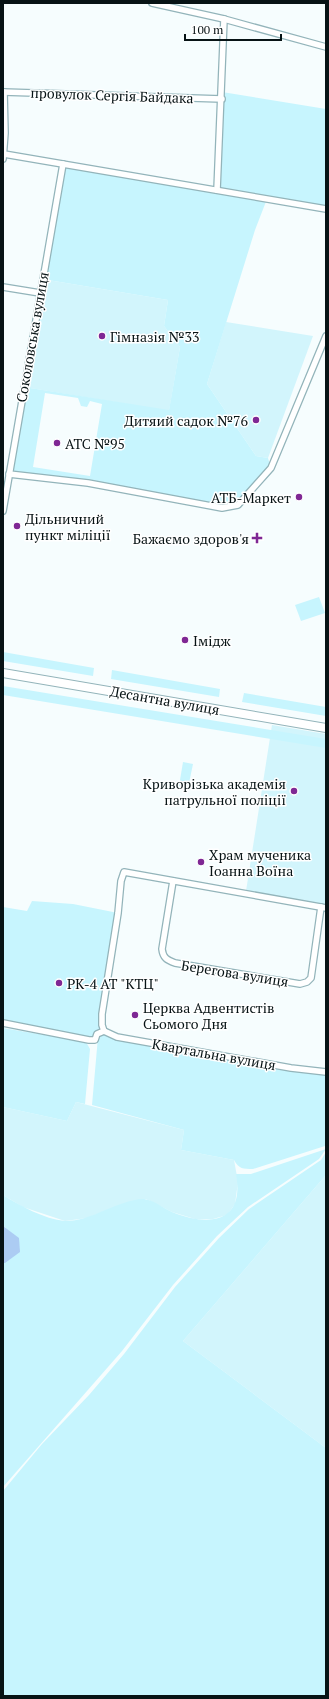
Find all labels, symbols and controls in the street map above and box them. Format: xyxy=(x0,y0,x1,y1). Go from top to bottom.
scale bar xyxy=(185,16,281,42)
text: 100 m xyxy=(191,22,224,37)
street label: провулок Сергія Байдака xyxy=(30,83,194,107)
street label: Соколовська вулиця xyxy=(11,270,53,404)
place label: Гімназія №33 xyxy=(110,327,199,346)
marker: Гімназія №33 xyxy=(97,331,107,341)
place label: Дитяий садок №76 xyxy=(124,411,249,430)
marker: Дитяий садок №76 xyxy=(251,415,261,425)
place label: АТС №95 xyxy=(65,434,125,453)
marker: АТС №95 xyxy=(52,438,62,448)
place label: АТБ-Маркет xyxy=(211,488,291,507)
marker: АТБ-Маркет xyxy=(294,492,304,502)
place label: Дільничний пункт міліції xyxy=(25,509,111,544)
marker: Дільничний пункт міліції xyxy=(12,521,22,531)
place label: Бажаємо здоров'я xyxy=(133,529,249,548)
marker: Бажаємо здоров'я xyxy=(252,533,262,543)
place label: Імідж xyxy=(193,631,231,650)
marker: Імідж xyxy=(180,635,190,645)
street label: Десантна вулиця xyxy=(109,681,221,719)
place label: Криворізька академія патрульної поліції xyxy=(143,774,286,809)
marker: Криворізька академія патрульної поліції xyxy=(289,786,299,796)
place label: Храм мученика Іоанна Воїна xyxy=(209,845,311,880)
marker: Храм мученика Іоанна Воїна xyxy=(196,857,206,867)
street label: Берегова вулиця xyxy=(180,955,290,991)
place label: РК-4 АТ "КТЦ" xyxy=(67,974,159,993)
marker: РК-4 АТ "КТЦ" xyxy=(54,978,64,988)
place label: Церква Адвентистів Сьомого Дня xyxy=(143,998,274,1033)
marker: Церква Адвентистів Сьомого Дня xyxy=(130,1010,140,1020)
street label: Квартальна вулиця xyxy=(151,1034,277,1074)

